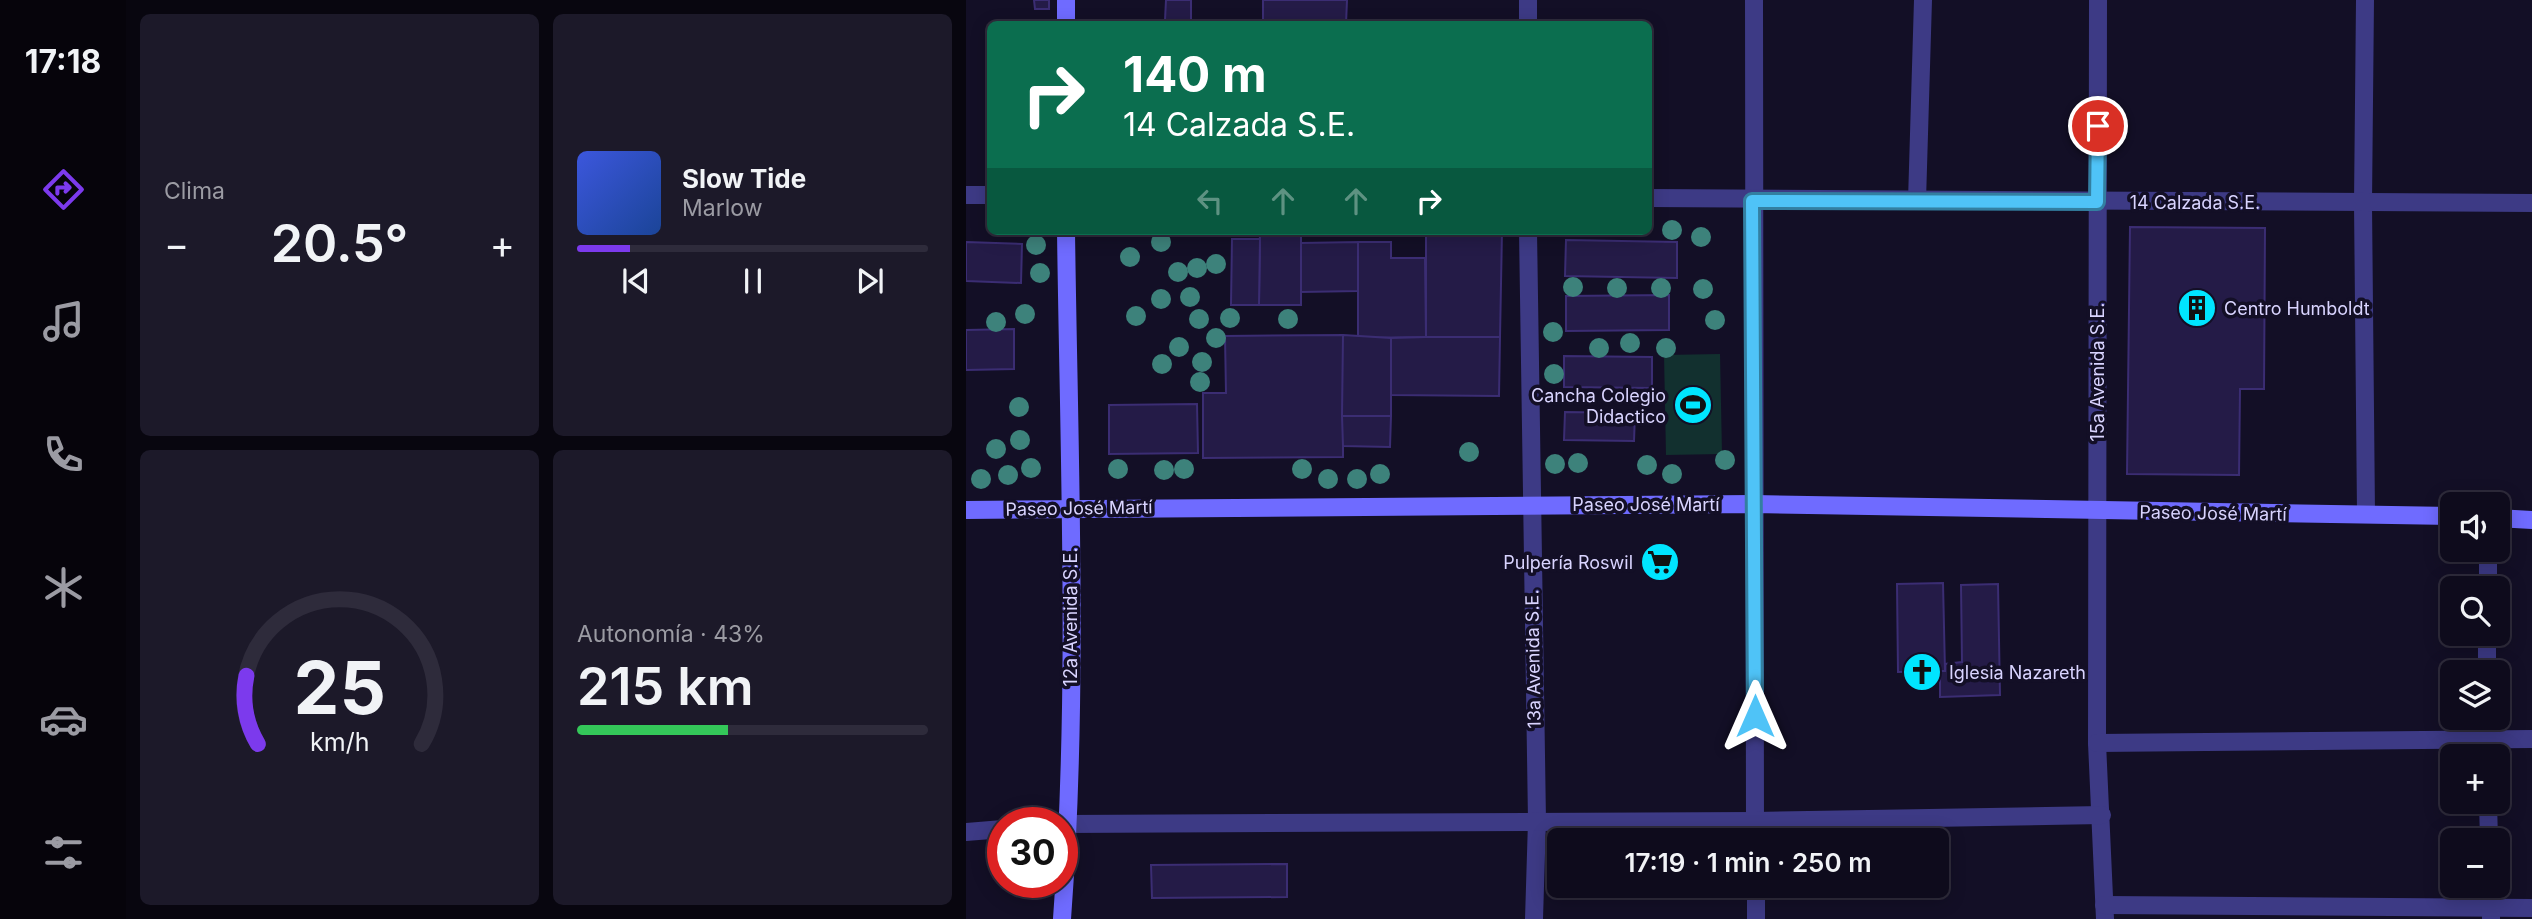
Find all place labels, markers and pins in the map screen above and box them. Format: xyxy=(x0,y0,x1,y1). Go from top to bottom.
pin xyxy=(2068,96,2128,156)
building icon: Centro Humboldt xyxy=(2176,287,2218,329)
place label: Centro Humboldt xyxy=(2224,298,2370,319)
sports icon: Cancha Colegio Didactico xyxy=(1672,384,1714,426)
place label: Cancha Colegio Didactico xyxy=(1531,385,1666,427)
supermarket icon: Pulpería Roswil xyxy=(1639,541,1681,583)
place label: Pulpería Roswil xyxy=(1503,552,1633,573)
church icon: Iglesia Nazareth xyxy=(1901,651,1943,693)
place label: Iglesia Nazareth xyxy=(1949,662,2086,683)

